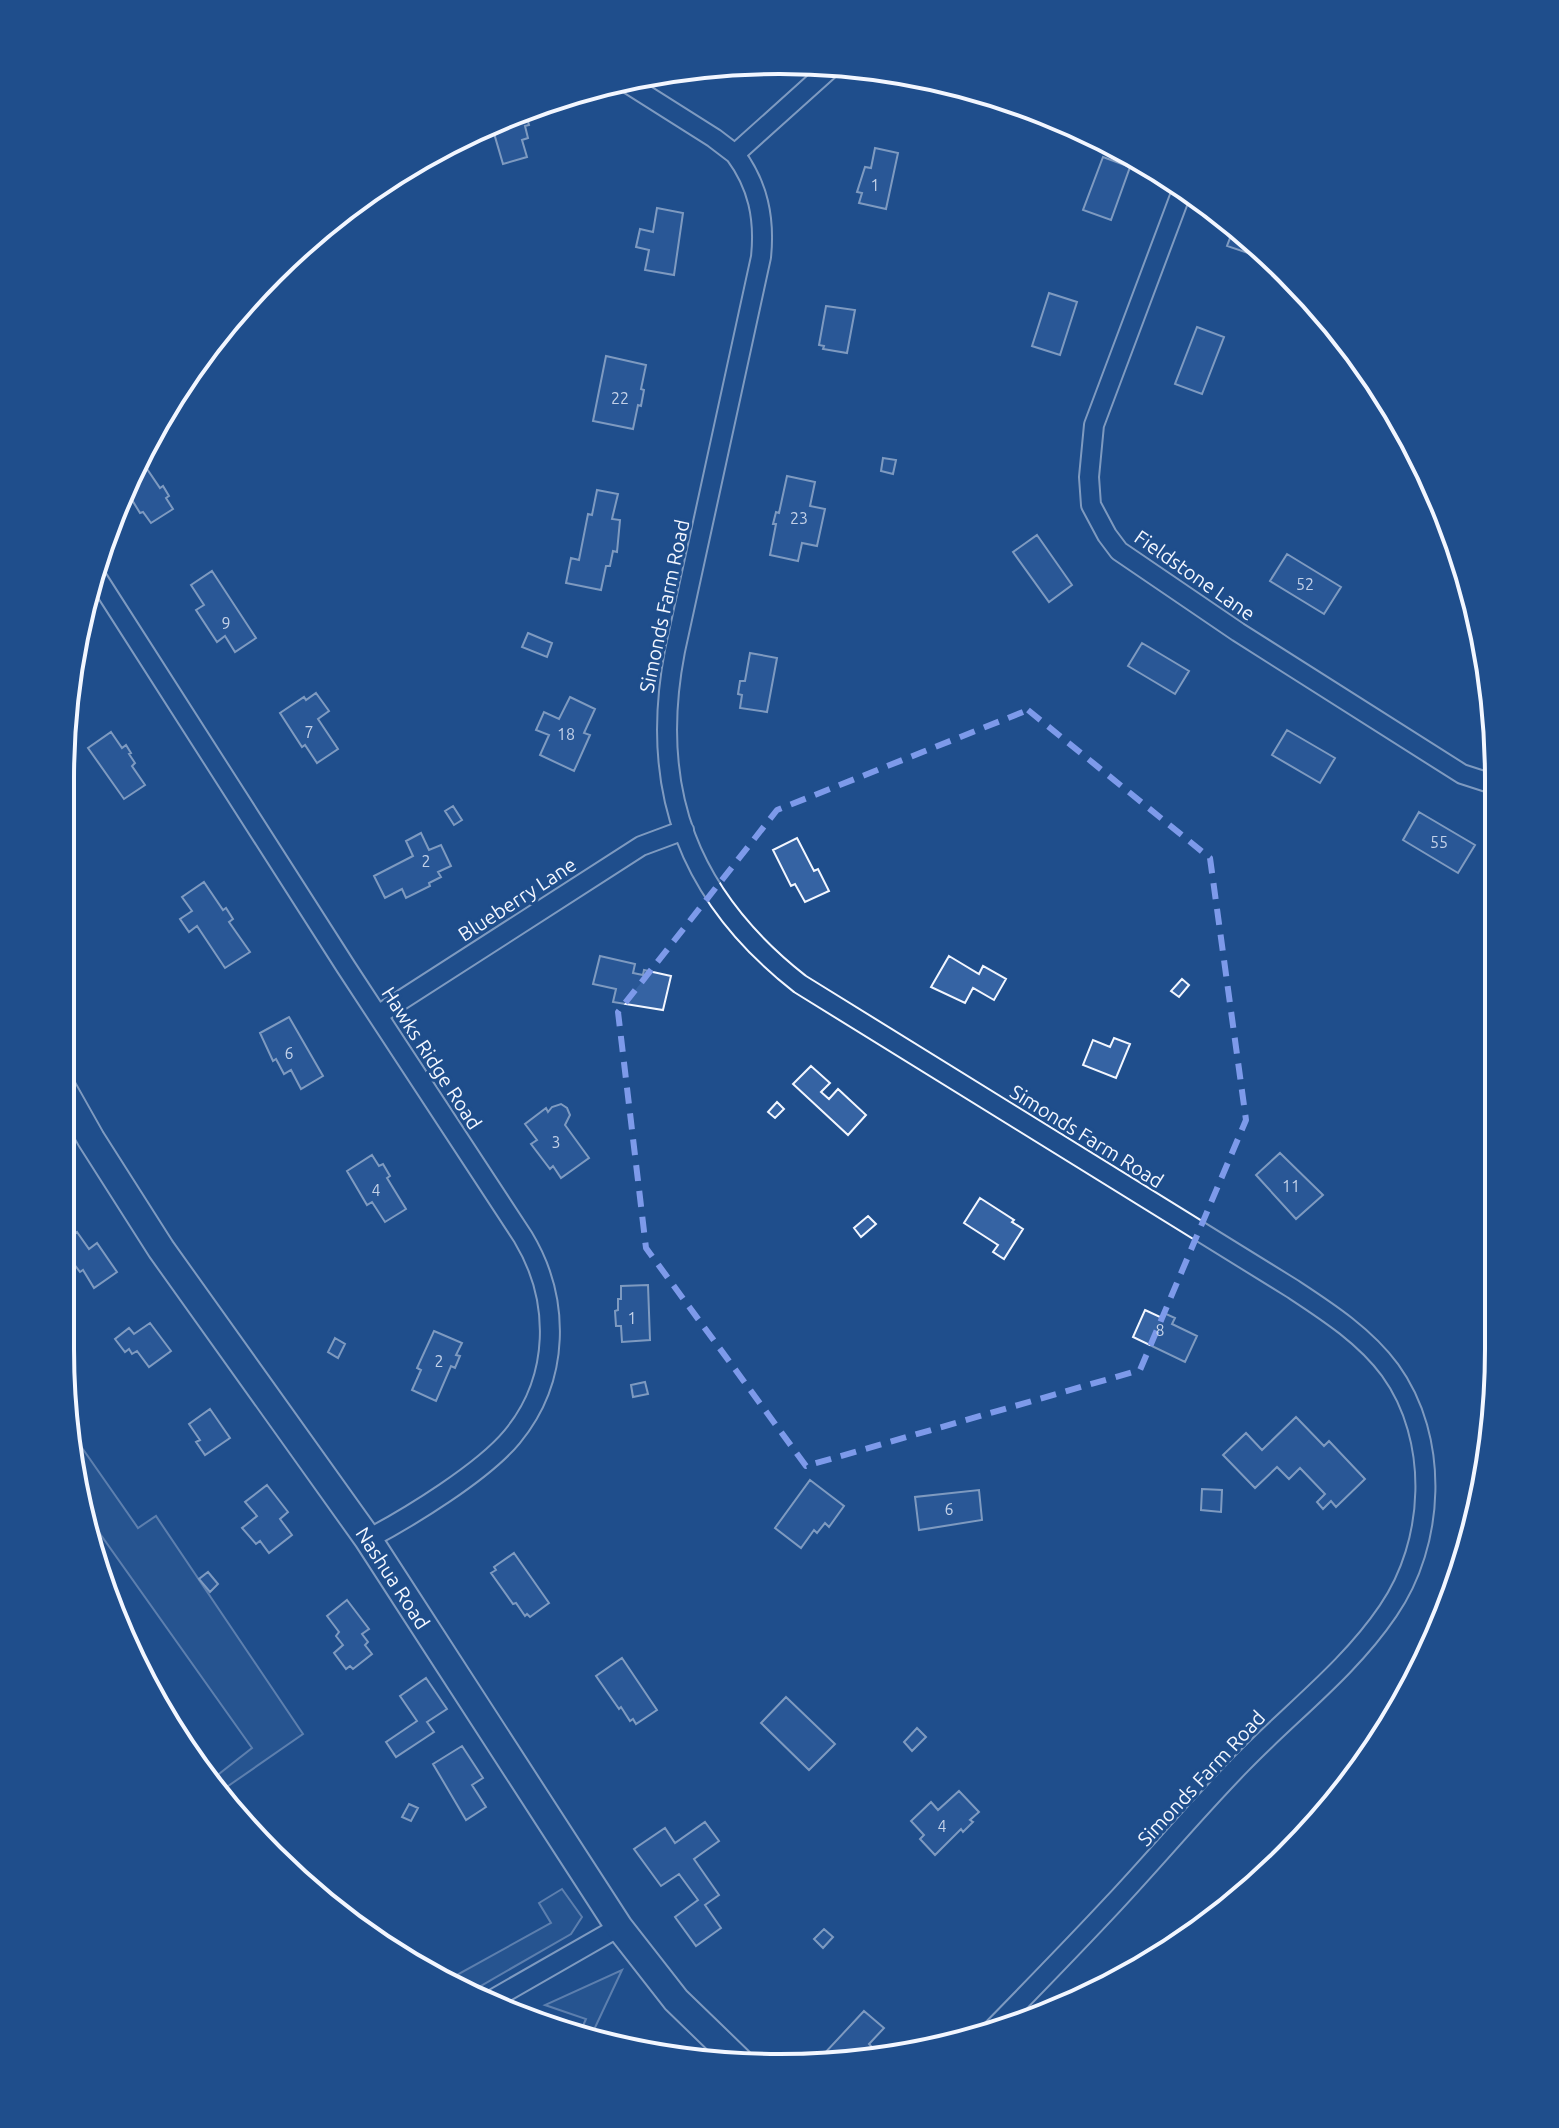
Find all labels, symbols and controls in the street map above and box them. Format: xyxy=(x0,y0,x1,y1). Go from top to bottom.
house number: 1 xyxy=(870,176,880,194)
house number: 22 xyxy=(611,389,629,407)
house number: 23 xyxy=(790,509,808,527)
street label: Simonds Farm Road xyxy=(634,517,694,695)
street label: Fieldstone Lane xyxy=(1130,525,1260,625)
house number: 52 xyxy=(1296,575,1314,593)
house number: 9 xyxy=(221,614,231,632)
house number: 7 xyxy=(304,723,314,741)
house number: 18 xyxy=(557,725,575,743)
house number: 55 xyxy=(1430,833,1448,851)
house number: 2 xyxy=(421,852,431,870)
street label: Blueberry Lane xyxy=(454,852,580,946)
street label: Hawks Ridge Road xyxy=(377,982,487,1134)
house number: 6 xyxy=(284,1044,294,1062)
street label: Simonds Farm Road xyxy=(1006,1080,1168,1192)
house number: 3 xyxy=(551,1133,561,1151)
house number: 11 xyxy=(1282,1177,1300,1195)
house number: 4 xyxy=(371,1181,381,1199)
house number: 1 xyxy=(627,1309,637,1327)
house number: 8 xyxy=(1155,1321,1165,1339)
house number: 2 xyxy=(434,1352,444,1370)
house number: 6 xyxy=(944,1500,954,1518)
street label: Nashua Road xyxy=(351,1523,435,1633)
street label: Simonds Farm Road xyxy=(1132,1706,1270,1850)
house number: 4 xyxy=(937,1817,947,1835)

